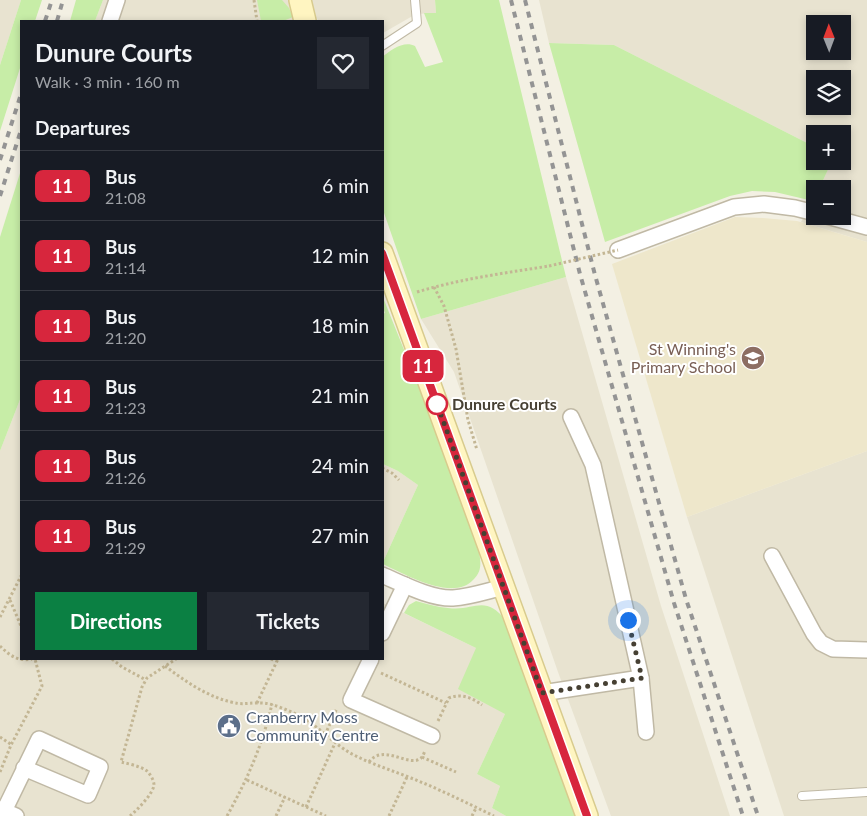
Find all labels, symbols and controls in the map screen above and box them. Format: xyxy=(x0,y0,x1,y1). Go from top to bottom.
north arrow xyxy=(806,15,851,60)
map controls xyxy=(806,15,851,225)
button: heart xyxy=(317,37,369,89)
text: Dunure Courts xyxy=(35,38,192,67)
button: layers xyxy=(806,70,851,115)
text: Walk · 3 min · 160 m xyxy=(35,72,180,91)
text: Departures xyxy=(35,116,130,139)
button: + xyxy=(806,125,851,170)
text: Bus xyxy=(105,165,136,188)
text: 6 min xyxy=(322,174,369,197)
text: 11 xyxy=(52,175,73,197)
button: − xyxy=(806,180,851,225)
text: 21:08 xyxy=(105,188,146,207)
text: Bus xyxy=(105,235,136,258)
text: 12 min xyxy=(311,244,369,267)
text: 11 xyxy=(52,245,73,267)
text: 21:14 xyxy=(105,258,146,277)
text: Bus xyxy=(105,305,136,328)
text: 18 min xyxy=(311,314,369,337)
text: 11 xyxy=(52,315,73,337)
text: 21:20 xyxy=(105,328,146,347)
place label: St Winning's Primary School xyxy=(631,339,736,376)
school or university icon: St Winning's Primary School xyxy=(740,345,766,371)
line badge: 11 xyxy=(400,350,446,382)
text: 11 xyxy=(413,355,433,377)
text: Bus xyxy=(105,375,136,398)
text: 21 min xyxy=(311,384,369,407)
text: 11 xyxy=(52,385,73,407)
marker: Dunure Courts xyxy=(426,393,448,415)
place label: Dunure Courts xyxy=(452,394,557,413)
text: 21:23 xyxy=(105,398,146,417)
text: Bus xyxy=(105,445,136,468)
text: 24 min xyxy=(311,454,369,477)
text: 11 xyxy=(52,455,73,477)
text: 21:26 xyxy=(105,468,146,487)
text: Bus xyxy=(105,515,136,538)
text: 27 min xyxy=(311,524,369,547)
text: 11 xyxy=(52,525,73,547)
text: 21:29 xyxy=(105,538,146,557)
button: Directions xyxy=(35,592,197,650)
button: Tickets xyxy=(207,592,369,650)
your location xyxy=(616,608,641,633)
place label: Cranberry Moss Community Centre xyxy=(246,707,379,744)
public building icon: Cranberry Moss Community Centre xyxy=(216,713,242,739)

